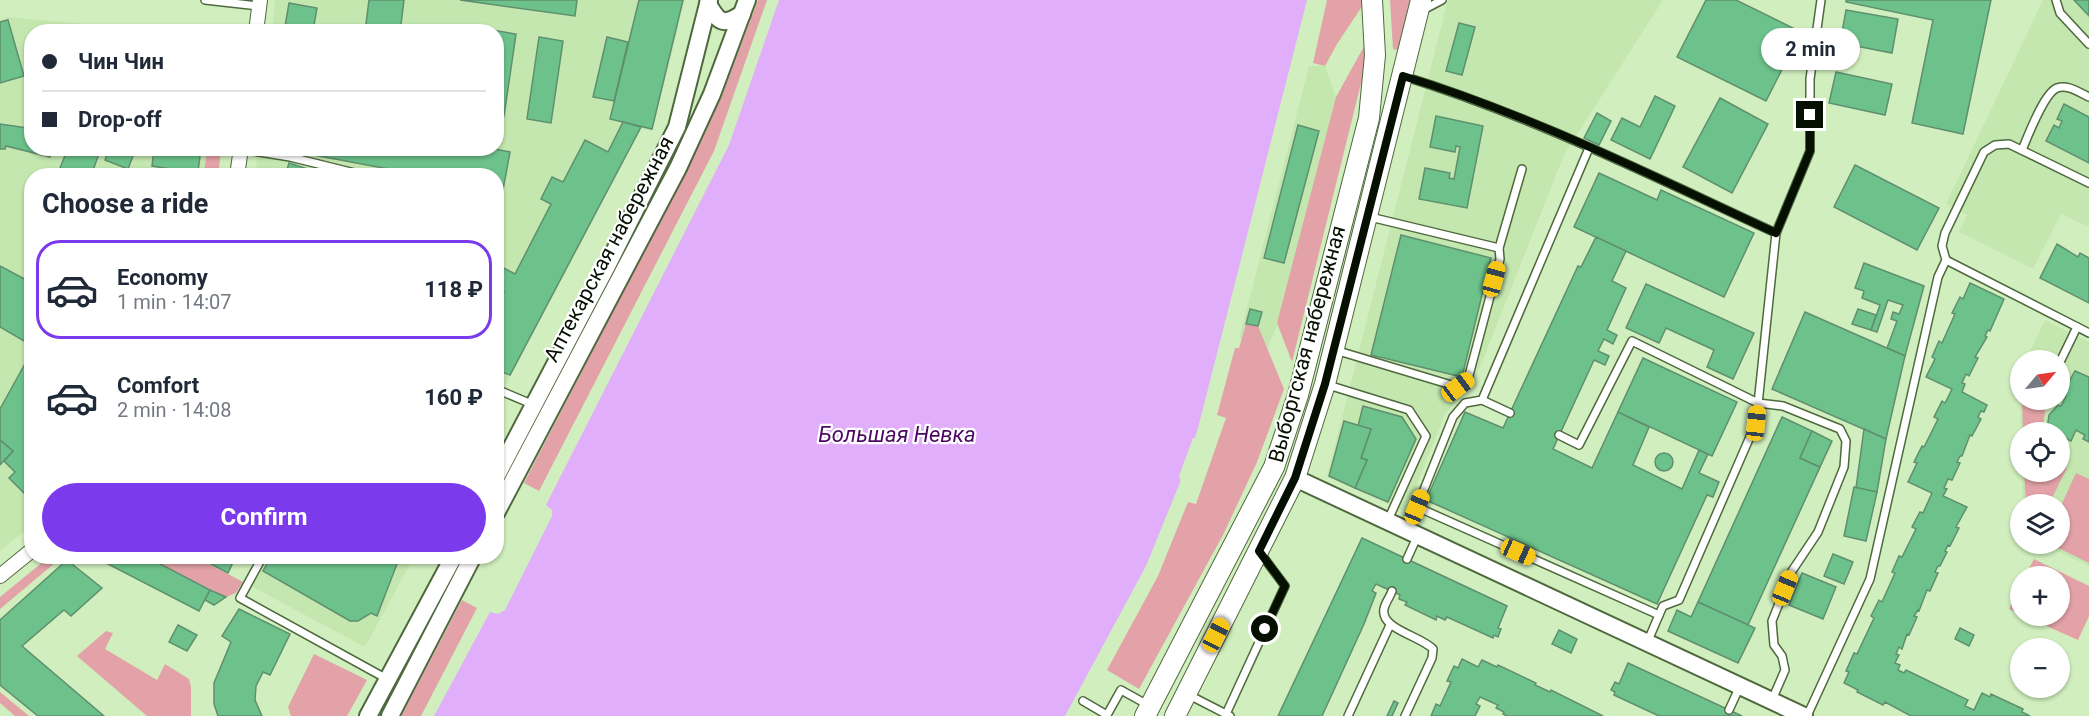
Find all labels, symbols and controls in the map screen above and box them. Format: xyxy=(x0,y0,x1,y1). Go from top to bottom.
callout: 2 min xyxy=(1760,28,1860,70)
text: 2 min xyxy=(1785,37,1836,61)
text: Чин Чин xyxy=(78,49,164,74)
route end xyxy=(1796,101,1823,128)
text: Drop-off xyxy=(78,107,162,132)
street label: Аптекарская набережная xyxy=(539,132,679,366)
text: Choose a ride xyxy=(42,188,208,220)
street label: Выборгская набережная xyxy=(1264,223,1350,465)
car xyxy=(1481,259,1507,299)
icon: car xyxy=(45,263,99,317)
text: Economy xyxy=(117,265,208,290)
text: 118 ₽ xyxy=(424,277,483,302)
text: 1 min · 14:07 xyxy=(117,290,232,314)
north arrow xyxy=(2010,350,2070,410)
map controls xyxy=(2010,350,2070,698)
car xyxy=(1438,369,1478,405)
icon: car xyxy=(45,371,99,425)
text: Comfort xyxy=(117,373,199,398)
text: 160 ₽ xyxy=(424,385,483,410)
text: 2 min · 14:08 xyxy=(117,398,232,422)
car xyxy=(1745,404,1767,442)
water label: Большая Невка xyxy=(818,422,976,447)
button: locate xyxy=(2010,422,2070,482)
button: Confirm xyxy=(42,483,486,552)
car xyxy=(1402,487,1432,527)
button: layers xyxy=(2010,494,2070,554)
car xyxy=(1498,536,1538,568)
button: + xyxy=(2010,566,2070,626)
car xyxy=(1770,568,1800,608)
car xyxy=(1200,615,1232,655)
route start xyxy=(1251,615,1278,642)
button: − xyxy=(2010,638,2070,698)

